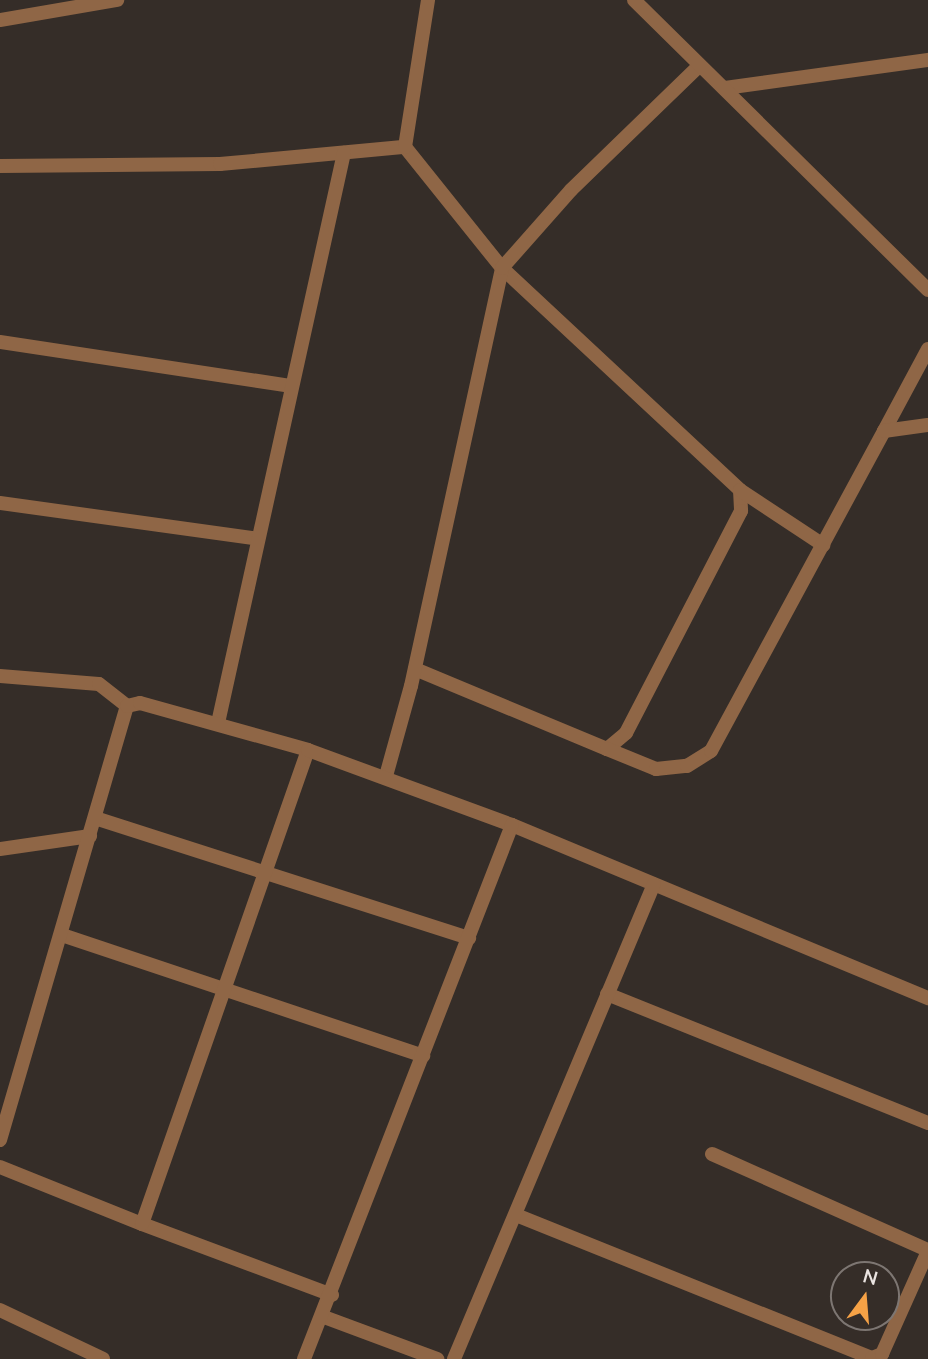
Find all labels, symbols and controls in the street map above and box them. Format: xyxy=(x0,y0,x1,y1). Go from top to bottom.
north arrow xyxy=(830,1261,900,1331)
text: N xyxy=(860,1263,881,1292)

